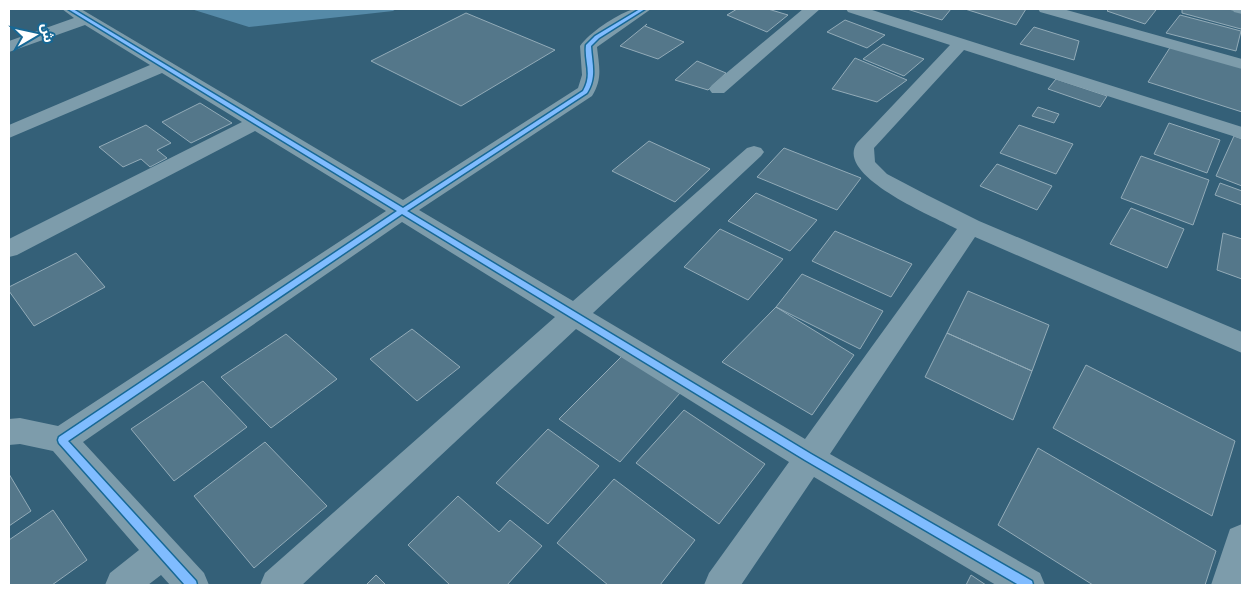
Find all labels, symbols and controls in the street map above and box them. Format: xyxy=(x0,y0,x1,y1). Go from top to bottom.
north arrow xyxy=(10,10,60,60)
text: ش xyxy=(38,22,57,44)

